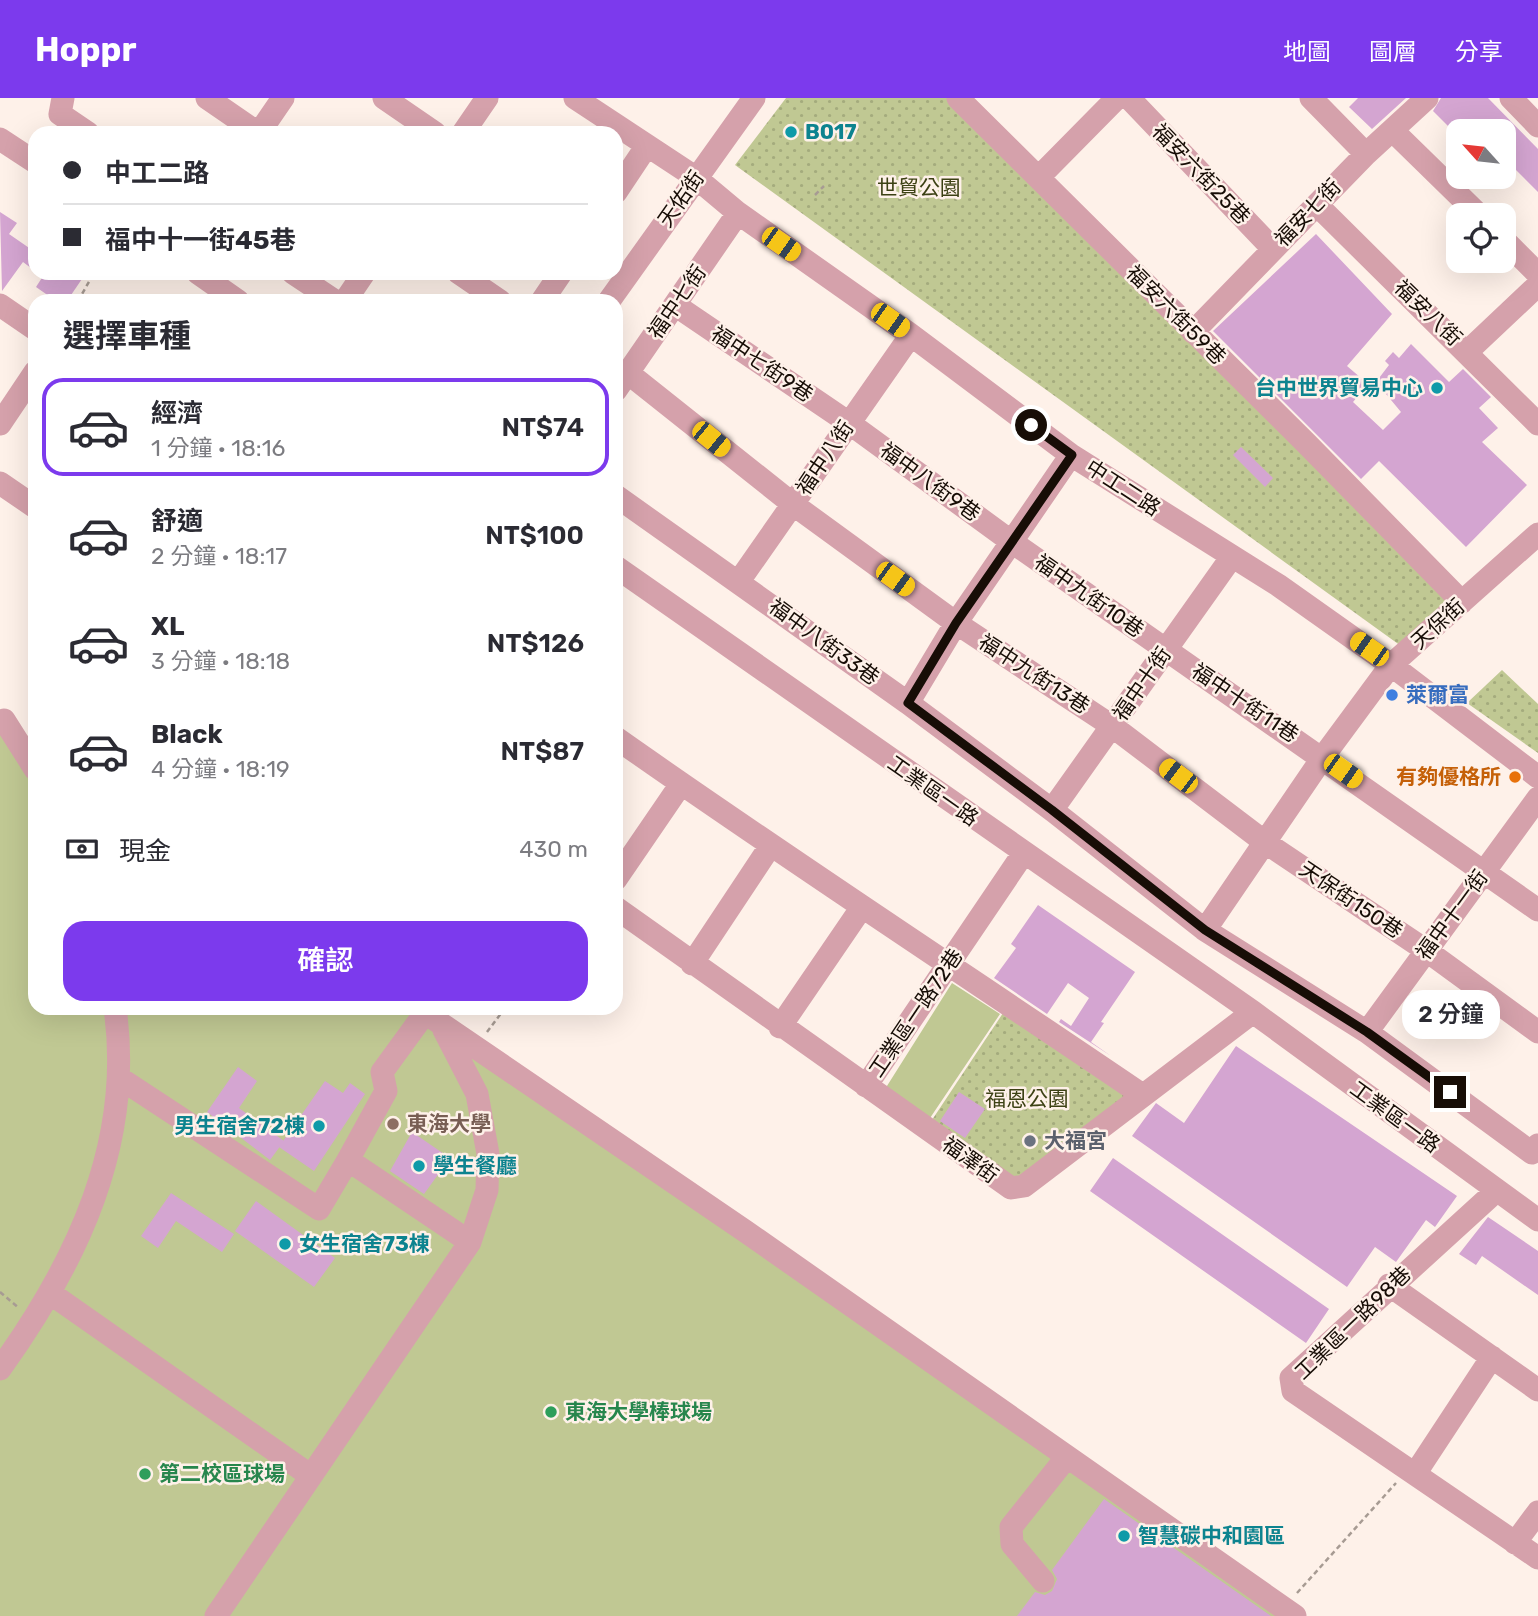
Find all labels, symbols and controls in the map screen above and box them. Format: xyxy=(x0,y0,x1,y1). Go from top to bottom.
text: Hoppr xyxy=(35,30,136,69)
text: 地圖 xyxy=(1283,38,1331,66)
text: 圖層 xyxy=(1369,38,1417,66)
text: 分享 xyxy=(1455,38,1503,66)
street label: 福安六街25巷 xyxy=(1147,118,1255,229)
place label: B017 xyxy=(805,119,857,144)
north arrow xyxy=(1446,119,1516,189)
map controls xyxy=(1446,119,1516,273)
marker: B017 xyxy=(783,124,799,140)
text: 中工二路 xyxy=(105,158,209,189)
street label: 天佑街 xyxy=(652,166,709,232)
street label: 福安七街 xyxy=(1269,174,1346,252)
park label: 世貿公園 xyxy=(877,175,961,200)
button: locate xyxy=(1446,203,1516,273)
car xyxy=(758,223,805,265)
text: 福中十一街45巷 xyxy=(105,225,296,256)
street label: 福中七街 xyxy=(642,260,711,343)
street label: 福安六街59巷 xyxy=(1122,260,1231,369)
street label: 福安八街 xyxy=(1389,274,1467,351)
car xyxy=(867,299,914,341)
text: 選擇車種 xyxy=(63,317,191,355)
street label: 福中七街9巷 xyxy=(707,320,818,407)
place label: 台中世界貿易中心 xyxy=(1255,375,1423,400)
marker: 台中世界貿易中心 xyxy=(1429,380,1445,396)
icon: car xyxy=(67,396,130,459)
text: 經濟 xyxy=(151,398,203,429)
route start xyxy=(1015,409,1047,441)
text: NT$74 xyxy=(501,412,584,443)
street label: 福中八街 xyxy=(791,416,858,500)
car xyxy=(689,418,734,460)
text: 1 分鐘 · 18:16 xyxy=(151,434,285,462)
street label: 福中八街9巷 xyxy=(875,437,985,526)
street label: 中工二路 xyxy=(1081,454,1165,521)
icon: car xyxy=(67,504,130,567)
text: 舒適 xyxy=(151,506,203,537)
text: NT$100 xyxy=(485,520,584,551)
text: 2 分鐘 · 18:17 xyxy=(151,542,287,570)
street label: 福中九街10巷 xyxy=(1030,549,1149,642)
car xyxy=(872,558,919,600)
street label: 福中八街33巷 xyxy=(764,593,884,690)
street label: 天保街 xyxy=(1406,593,1469,654)
text: XL xyxy=(151,611,184,642)
icon: car xyxy=(67,612,130,675)
text: NT$126 xyxy=(487,628,584,659)
car xyxy=(1346,628,1393,670)
street label: 福中九街13巷 xyxy=(974,629,1094,719)
street label: 福中十街 xyxy=(1107,642,1176,725)
text: 3 分鐘 · 18:18 xyxy=(151,647,290,675)
street label: 福中十街11巷 xyxy=(1187,658,1303,747)
place label: 萊爾富 xyxy=(1406,682,1469,707)
marker: 萊爾富 xyxy=(1384,687,1400,703)
text: Black xyxy=(151,719,223,750)
icon: car xyxy=(67,720,130,783)
text: NT$87 xyxy=(501,736,584,767)
street label: 工業區一路 xyxy=(883,750,983,831)
car xyxy=(1320,750,1367,792)
text: 4 分鐘 · 18:19 xyxy=(151,755,290,783)
car xyxy=(1155,755,1202,797)
place label: 有夠優格所 xyxy=(1396,764,1501,789)
marker: 有夠優格所 xyxy=(1507,769,1523,785)
icon: cash xyxy=(63,830,101,868)
text: 430 m xyxy=(519,835,588,863)
text: 現金 xyxy=(119,836,171,867)
street label: 天保街150巷 xyxy=(1295,856,1408,943)
street label: 福中十一街 xyxy=(1411,865,1493,965)
button: 確認 xyxy=(63,921,588,1001)
street label: 工業區一路72巷 xyxy=(864,944,968,1082)
callout: 2 分鐘 xyxy=(1401,990,1499,1040)
text: 2 分鐘 xyxy=(1418,1000,1484,1028)
street label: 工業區一路 xyxy=(1345,1076,1445,1158)
route end xyxy=(1434,1076,1466,1108)
park label: 福恩公園 xyxy=(985,1086,1069,1111)
place label: 東海大學 xyxy=(407,1111,491,1136)
place label: 男生宿舍72棟 xyxy=(174,1113,305,1138)
marker: 東海大學 xyxy=(385,1116,401,1132)
marker: 男生宿舍72棟 xyxy=(311,1118,327,1134)
place label: 大福宮 xyxy=(1044,1128,1107,1153)
street label: 福澤街 xyxy=(937,1131,1003,1188)
marker: 大福宮 xyxy=(1022,1133,1038,1149)
place label: 學生餐廳 xyxy=(433,1153,517,1178)
marker: 學生餐廳 xyxy=(411,1158,427,1174)
place label: 女生宿舍73棟 xyxy=(299,1231,430,1256)
marker: 女生宿舍73棟 xyxy=(277,1236,293,1252)
street label: 工業區一路98巷 xyxy=(1289,1261,1416,1384)
place label: 東海大學棒球場 xyxy=(565,1399,712,1424)
marker: 東海大學棒球場 xyxy=(543,1404,559,1420)
place label: 第二校區球場 xyxy=(159,1461,285,1486)
marker: 第二校區球場 xyxy=(137,1466,153,1482)
place label: 智慧碳中和園區 xyxy=(1138,1523,1285,1548)
marker: 智慧碳中和園區 xyxy=(1116,1528,1132,1544)

